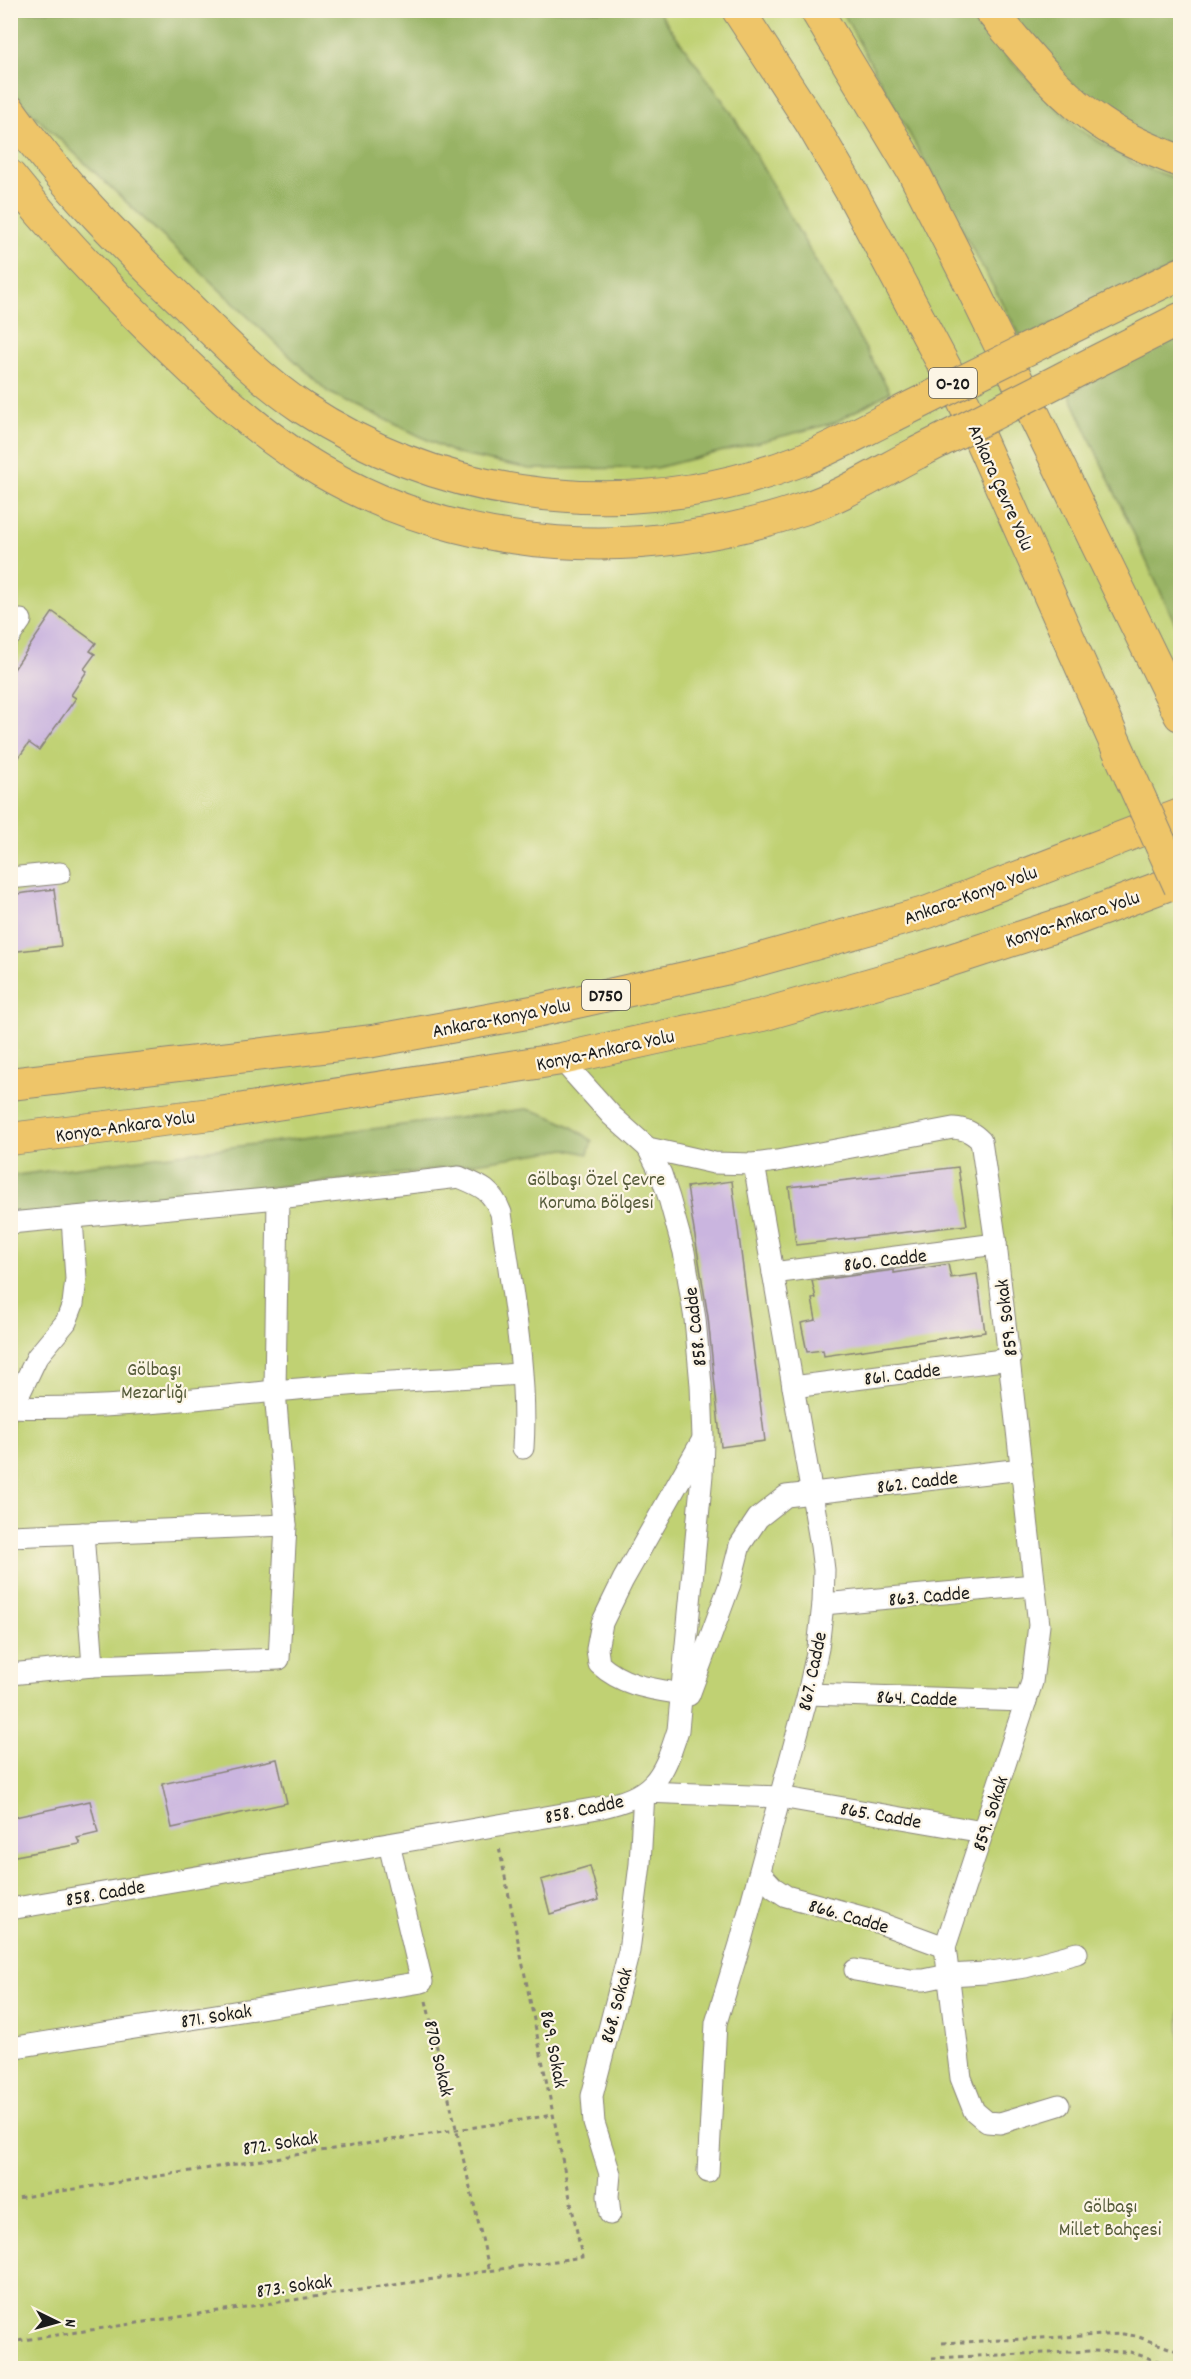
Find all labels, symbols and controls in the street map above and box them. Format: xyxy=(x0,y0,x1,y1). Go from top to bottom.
road number: O-20 xyxy=(929,368,977,398)
street label: Ankara Çevre Yolu xyxy=(959,420,1040,556)
street label: Ankara-Konya Yolu xyxy=(900,860,1042,934)
street label: Konya-Ankara Yolu xyxy=(1002,885,1144,957)
road number: D750 xyxy=(582,980,630,1010)
street label: Ankara-Konya Yolu xyxy=(430,993,573,1047)
street label: Konya-Ankara Yolu xyxy=(534,1024,677,1080)
street label: Konya-Ankara Yolu xyxy=(54,1104,197,1152)
park label: Gölbaşı Özel Çevre Koruma Bölgesi xyxy=(527,1167,665,1218)
street label: 860. Cadde xyxy=(842,1243,929,1281)
street label: 859. Sokak xyxy=(989,1277,1027,1358)
street label: 858. Cadde xyxy=(678,1285,716,1368)
park label: Gölbaşı Mezarlığı xyxy=(121,1357,187,1408)
street label: 861. Cadde xyxy=(862,1357,942,1395)
street label: 862. Cadde xyxy=(875,1465,960,1503)
street label: 863. Cadde xyxy=(887,1580,971,1615)
street label: 867. Cadde xyxy=(792,1629,836,1714)
street label: 864. Cadde xyxy=(876,1685,958,1715)
street label: 859. Sokak xyxy=(967,1773,1017,1855)
street label: 858. Cadde xyxy=(543,1789,627,1833)
street label: 865. Cadde xyxy=(838,1796,923,1838)
street label: 858. Cadde xyxy=(64,1874,148,1916)
street label: 866. Cadde xyxy=(805,1893,892,1943)
street label: 868. Sokak xyxy=(594,1965,641,2047)
street label: 871. Sokak xyxy=(179,1999,254,2037)
street label: 869. Sokak xyxy=(531,2008,573,2091)
street label: 870. Sokak xyxy=(415,2018,459,2100)
street label: 872. Sokak xyxy=(241,2125,320,2165)
park label: Gölbaşı Millet Bahçesi xyxy=(1059,2194,1162,2245)
street label: 873. Sokak xyxy=(255,2269,334,2307)
north arrow xyxy=(27,2292,87,2352)
text: N xyxy=(58,2318,81,2328)

